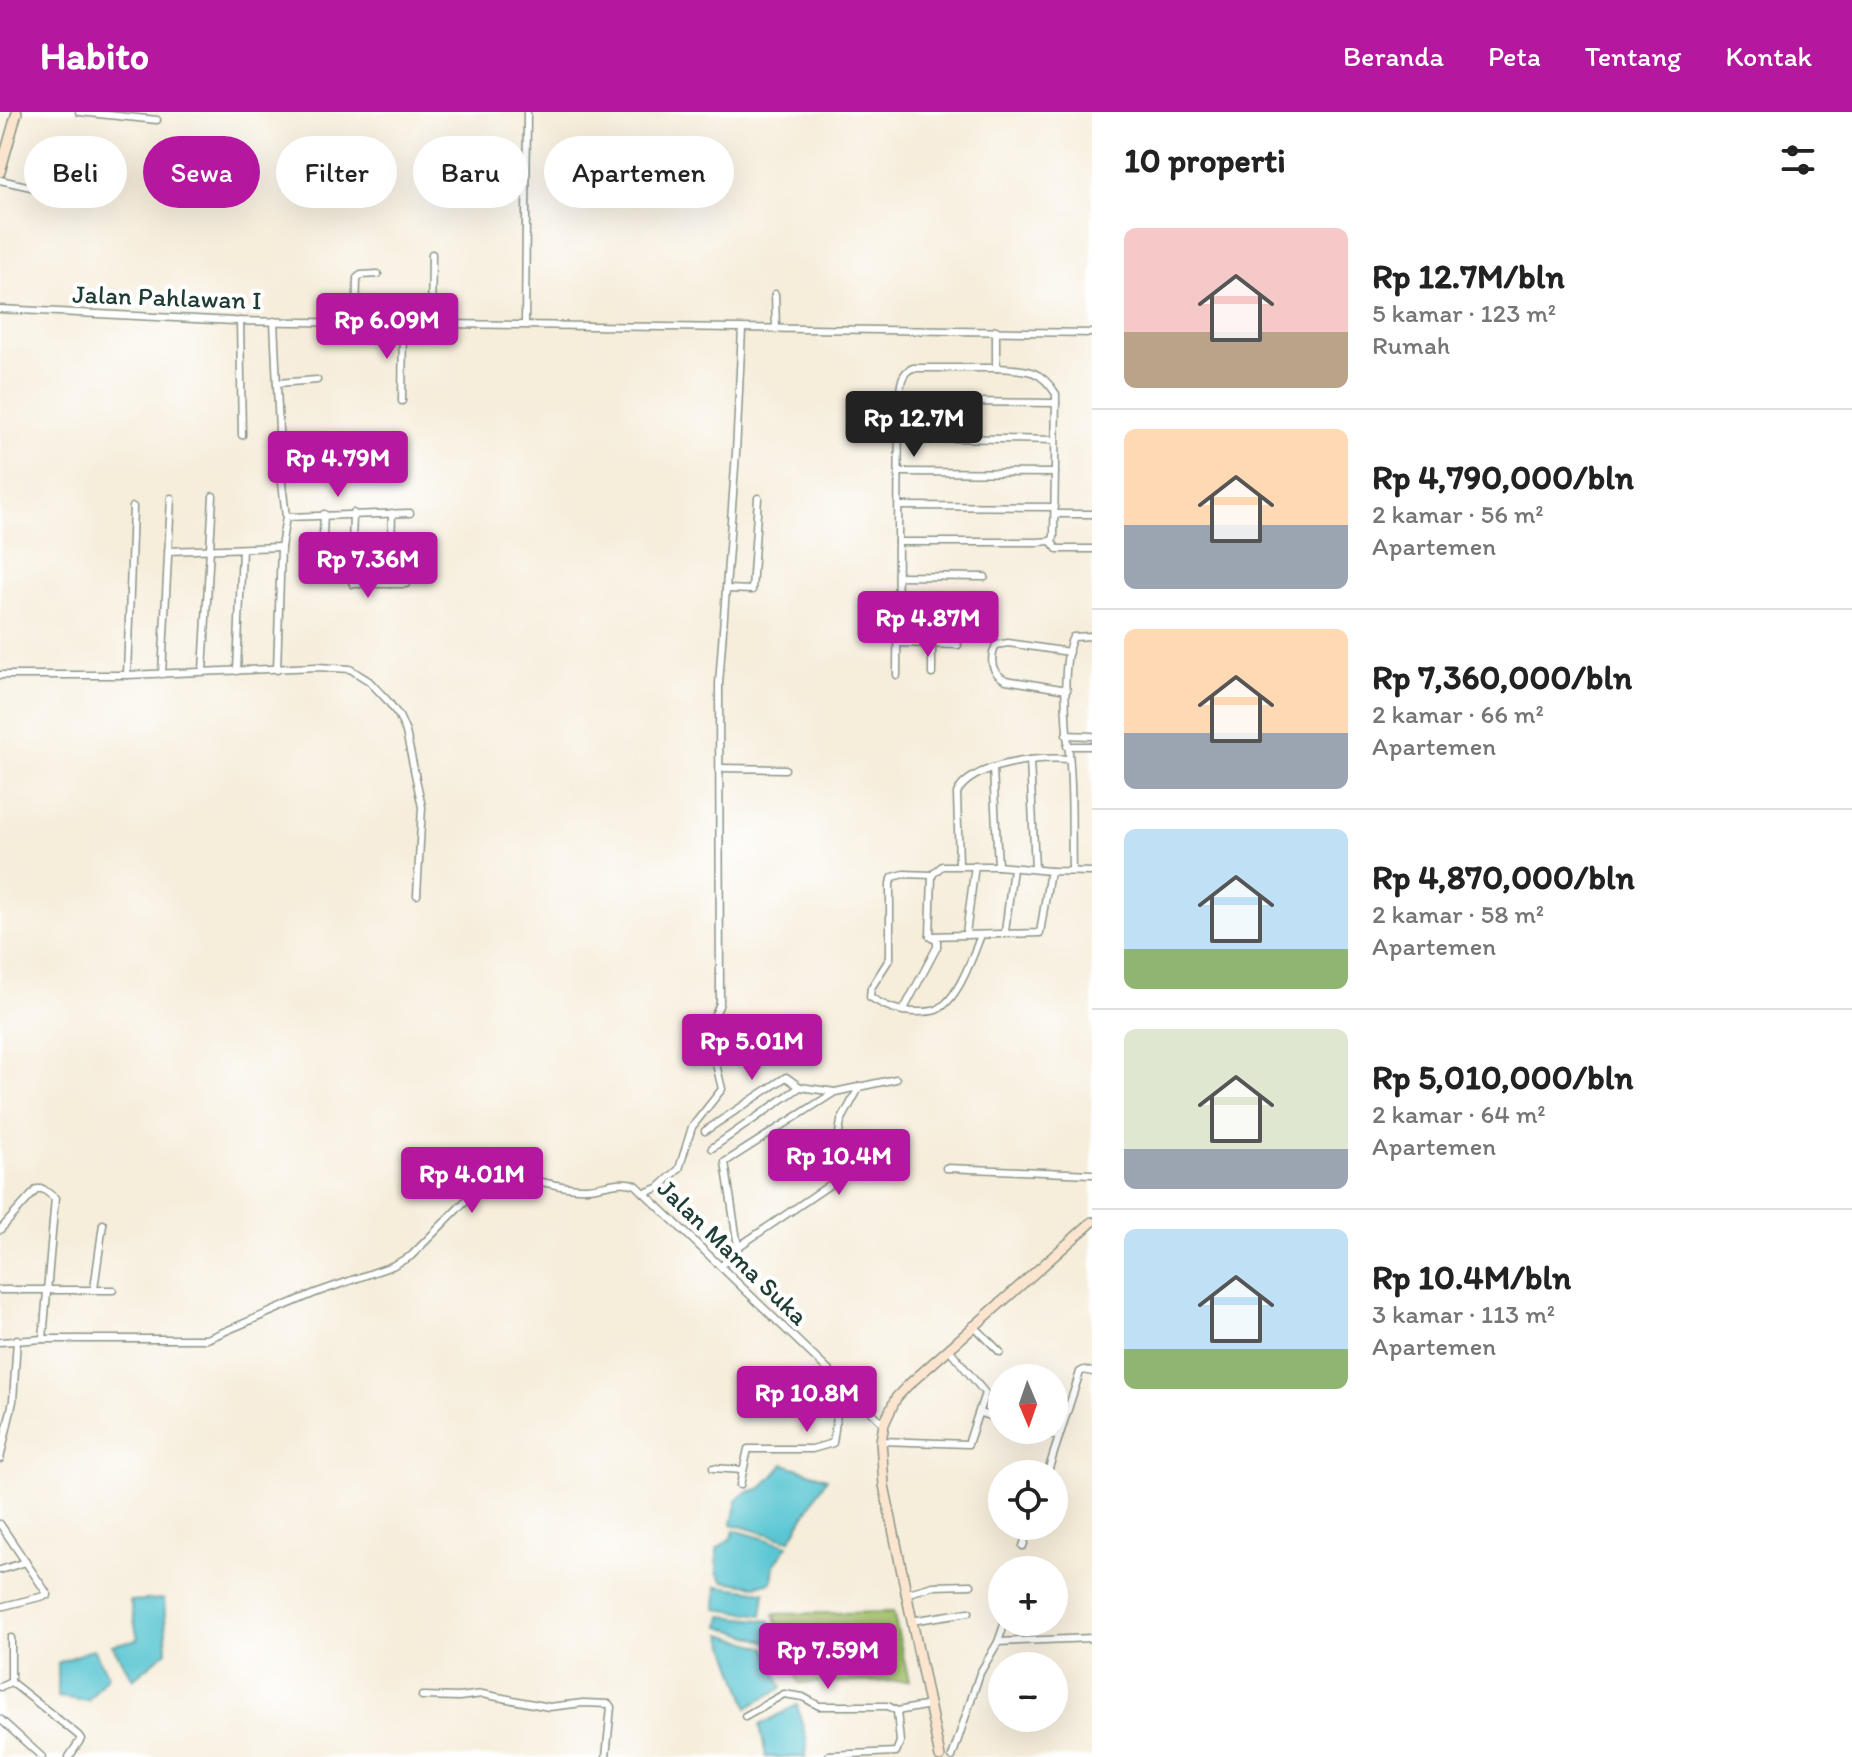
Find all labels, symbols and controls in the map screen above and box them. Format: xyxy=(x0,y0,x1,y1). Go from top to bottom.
text: Habito xyxy=(40,33,149,79)
text: Beranda xyxy=(1343,39,1444,73)
text: Peta xyxy=(1488,39,1541,73)
text: Tentang xyxy=(1585,39,1681,73)
text: Kontak xyxy=(1725,39,1812,73)
chip: Beli xyxy=(24,136,127,208)
chip: Sewa xyxy=(143,136,260,208)
chip: Filter xyxy=(276,136,397,208)
chip: Baru xyxy=(413,136,528,208)
chip: Apartemen xyxy=(544,136,734,208)
icon: filters xyxy=(1776,138,1820,182)
text: 10 properti xyxy=(1124,140,1286,181)
text: Rp 12.7M/bln xyxy=(1372,256,1565,297)
icon: home xyxy=(1188,260,1284,356)
street label: Jalan Pahlawan I xyxy=(72,278,262,316)
pin: Rp 6.09M xyxy=(304,293,470,361)
text: 5 kamar · 123 m² xyxy=(1372,297,1556,329)
text: Rp 6.09M xyxy=(334,303,440,335)
text: Rumah xyxy=(1372,329,1450,361)
pin: Rp 12.7M xyxy=(831,391,997,459)
text: Rp 12.7M xyxy=(864,401,964,433)
pin: Rp 4.79M xyxy=(255,431,421,499)
text: Rp 4.79M xyxy=(286,441,390,473)
text: Rp 4,790,000/bln xyxy=(1372,457,1634,498)
icon: home xyxy=(1188,461,1284,557)
text: 2 kamar · 56 m² xyxy=(1372,498,1544,530)
text: Apartemen xyxy=(1372,530,1496,562)
pin: Rp 7.36M xyxy=(285,532,451,600)
text: Rp 7.36M xyxy=(317,542,419,574)
pin: Rp 4.87M xyxy=(845,591,1011,659)
text: Rp 4.87M xyxy=(876,601,980,633)
text: Rp 7,360,000/bln xyxy=(1372,657,1632,698)
icon: home xyxy=(1188,661,1284,757)
text: 2 kamar · 66 m² xyxy=(1372,698,1544,730)
text: Apartemen xyxy=(1372,730,1496,762)
text: Rp 4,870,000/bln xyxy=(1372,857,1635,898)
icon: home xyxy=(1188,861,1284,957)
text: 2 kamar · 58 m² xyxy=(1372,898,1544,930)
text: Apartemen xyxy=(1372,930,1496,962)
pin: Rp 5.01M xyxy=(669,1014,835,1082)
text: Rp 5.01M xyxy=(700,1024,804,1056)
text: Rp 5,010,000/bln xyxy=(1372,1057,1634,1098)
icon: home xyxy=(1188,1061,1284,1157)
text: 2 kamar · 64 m² xyxy=(1372,1098,1546,1130)
pin: Rp 10.4M xyxy=(756,1129,922,1197)
text: Apartemen xyxy=(1372,1130,1496,1162)
text: Rp 10.4M xyxy=(786,1139,892,1171)
pin: Rp 4.01M xyxy=(389,1147,555,1215)
text: Rp 4.01M xyxy=(419,1157,525,1189)
street label: Jalan Mama Suka xyxy=(651,1172,815,1332)
text: Rp 10.4M/bln xyxy=(1372,1257,1571,1298)
icon: home xyxy=(1188,1261,1284,1357)
text: 3 kamar · 113 m² xyxy=(1372,1298,1555,1330)
text: Apartemen xyxy=(1372,1330,1496,1362)
north arrow xyxy=(988,1364,1068,1444)
map controls xyxy=(988,1364,1068,1732)
pin: Rp 10.8M xyxy=(724,1366,890,1434)
text: Rp 10.8M xyxy=(755,1376,859,1408)
button: locate xyxy=(988,1460,1068,1540)
button: + xyxy=(988,1556,1068,1636)
pin: Rp 7.59M xyxy=(745,1623,911,1691)
text: Rp 7.59M xyxy=(777,1633,879,1665)
button: − xyxy=(988,1652,1068,1732)

